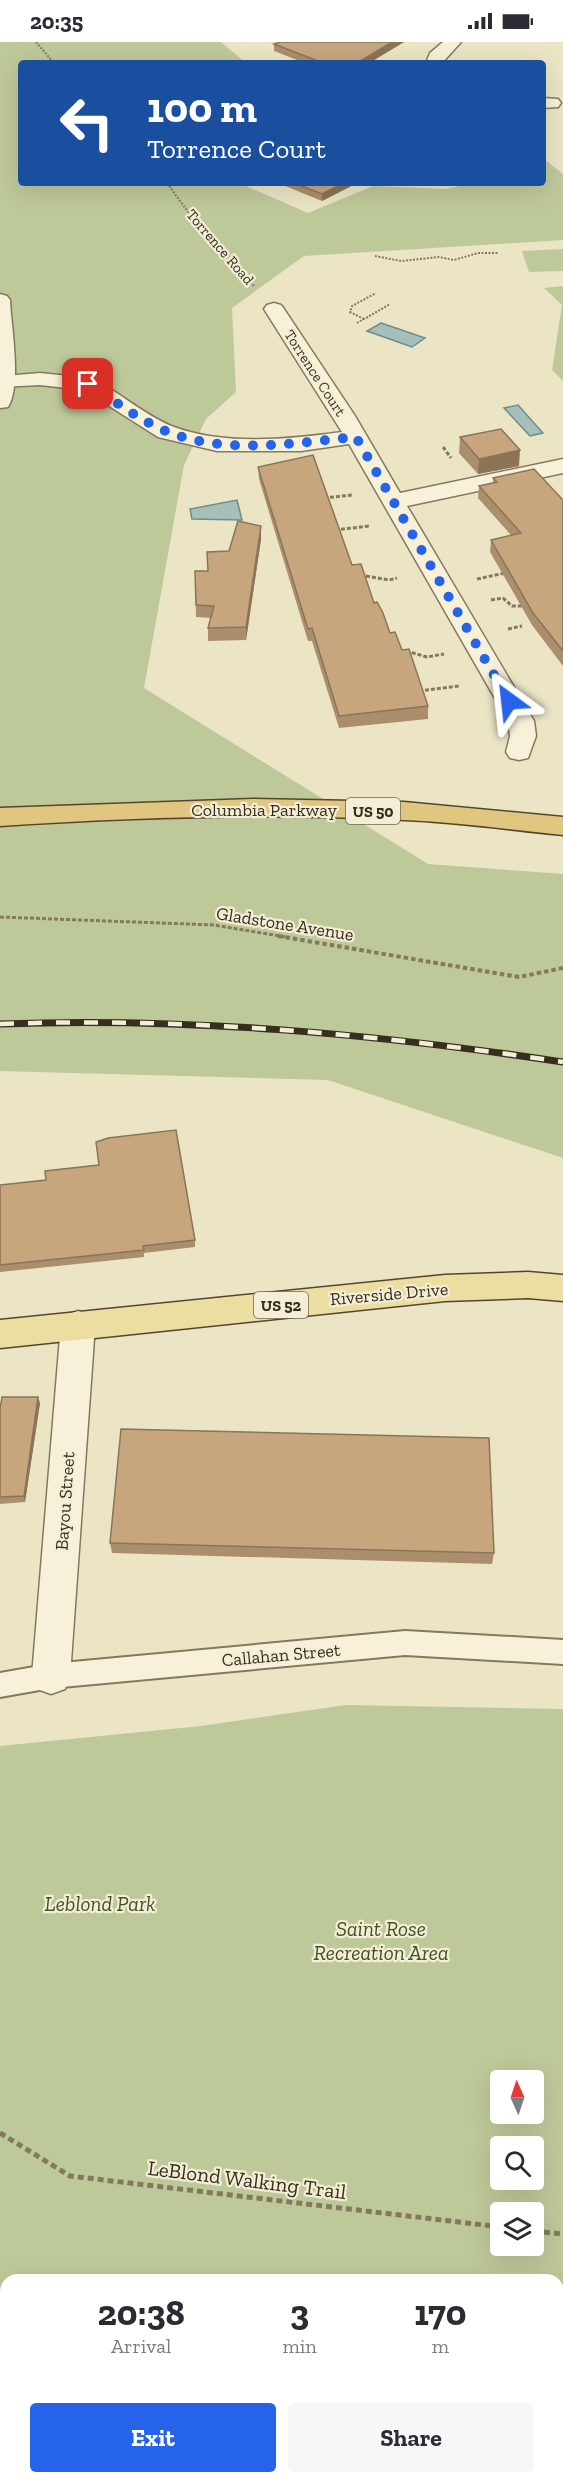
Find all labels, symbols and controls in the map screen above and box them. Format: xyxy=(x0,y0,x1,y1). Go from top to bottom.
text: 20:35 xyxy=(30,8,83,35)
text: 100 m xyxy=(147,82,257,133)
icon: left xyxy=(48,84,126,162)
text: Torrence Court xyxy=(147,133,326,165)
street label: Torrence Road xyxy=(182,206,258,289)
street label: Torrence Court xyxy=(280,326,350,420)
pin xyxy=(62,358,113,409)
icon: arrive xyxy=(71,367,104,400)
position arrow xyxy=(477,669,541,733)
road number: US 50 xyxy=(346,798,400,824)
street label: Columbia Parkway xyxy=(191,799,338,821)
street label: Gladstone Avenue xyxy=(215,902,355,946)
street label: Riverside Drive xyxy=(329,1278,449,1310)
road number: US 52 xyxy=(254,1292,308,1318)
street label: Bayou Street xyxy=(51,1451,79,1551)
street label: Callahan Street xyxy=(221,1639,342,1671)
park label: Leblond Park xyxy=(45,1891,155,1916)
park label: Saint Rose Recreation Area xyxy=(313,1916,449,1965)
north arrow xyxy=(490,2070,544,2124)
map controls xyxy=(490,2070,544,2256)
button: search xyxy=(490,2136,544,2190)
street label: LeBlond Walking Trail xyxy=(146,2155,348,2204)
button: layers xyxy=(490,2202,544,2256)
text: 20:38 xyxy=(97,2291,185,2334)
text: 3 xyxy=(290,2291,309,2334)
text: 170 xyxy=(414,2291,467,2334)
text: Arrival xyxy=(111,2334,171,2358)
text: min xyxy=(282,2334,317,2358)
text: m xyxy=(432,2334,449,2358)
button: Exit xyxy=(30,2403,276,2472)
button: Share xyxy=(288,2403,534,2472)

